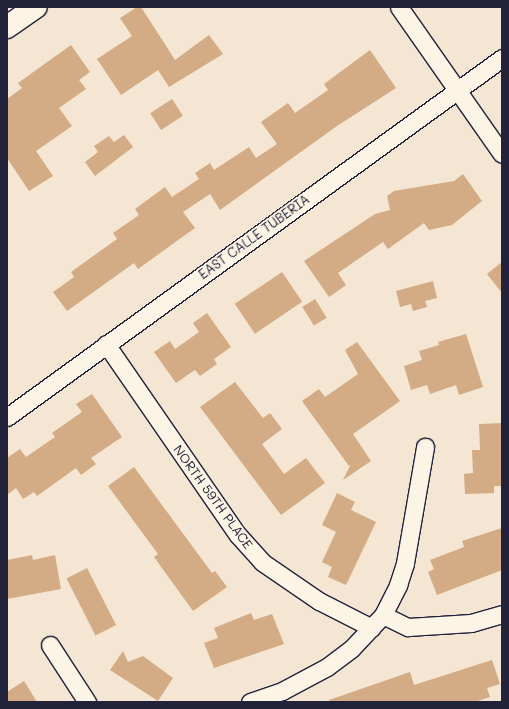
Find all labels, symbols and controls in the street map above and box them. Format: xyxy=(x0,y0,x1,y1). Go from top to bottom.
street label: EAST CALLE TUBERIA xyxy=(196,192,312,282)
street label: NORTH 59TH PLACE xyxy=(170,442,256,552)

